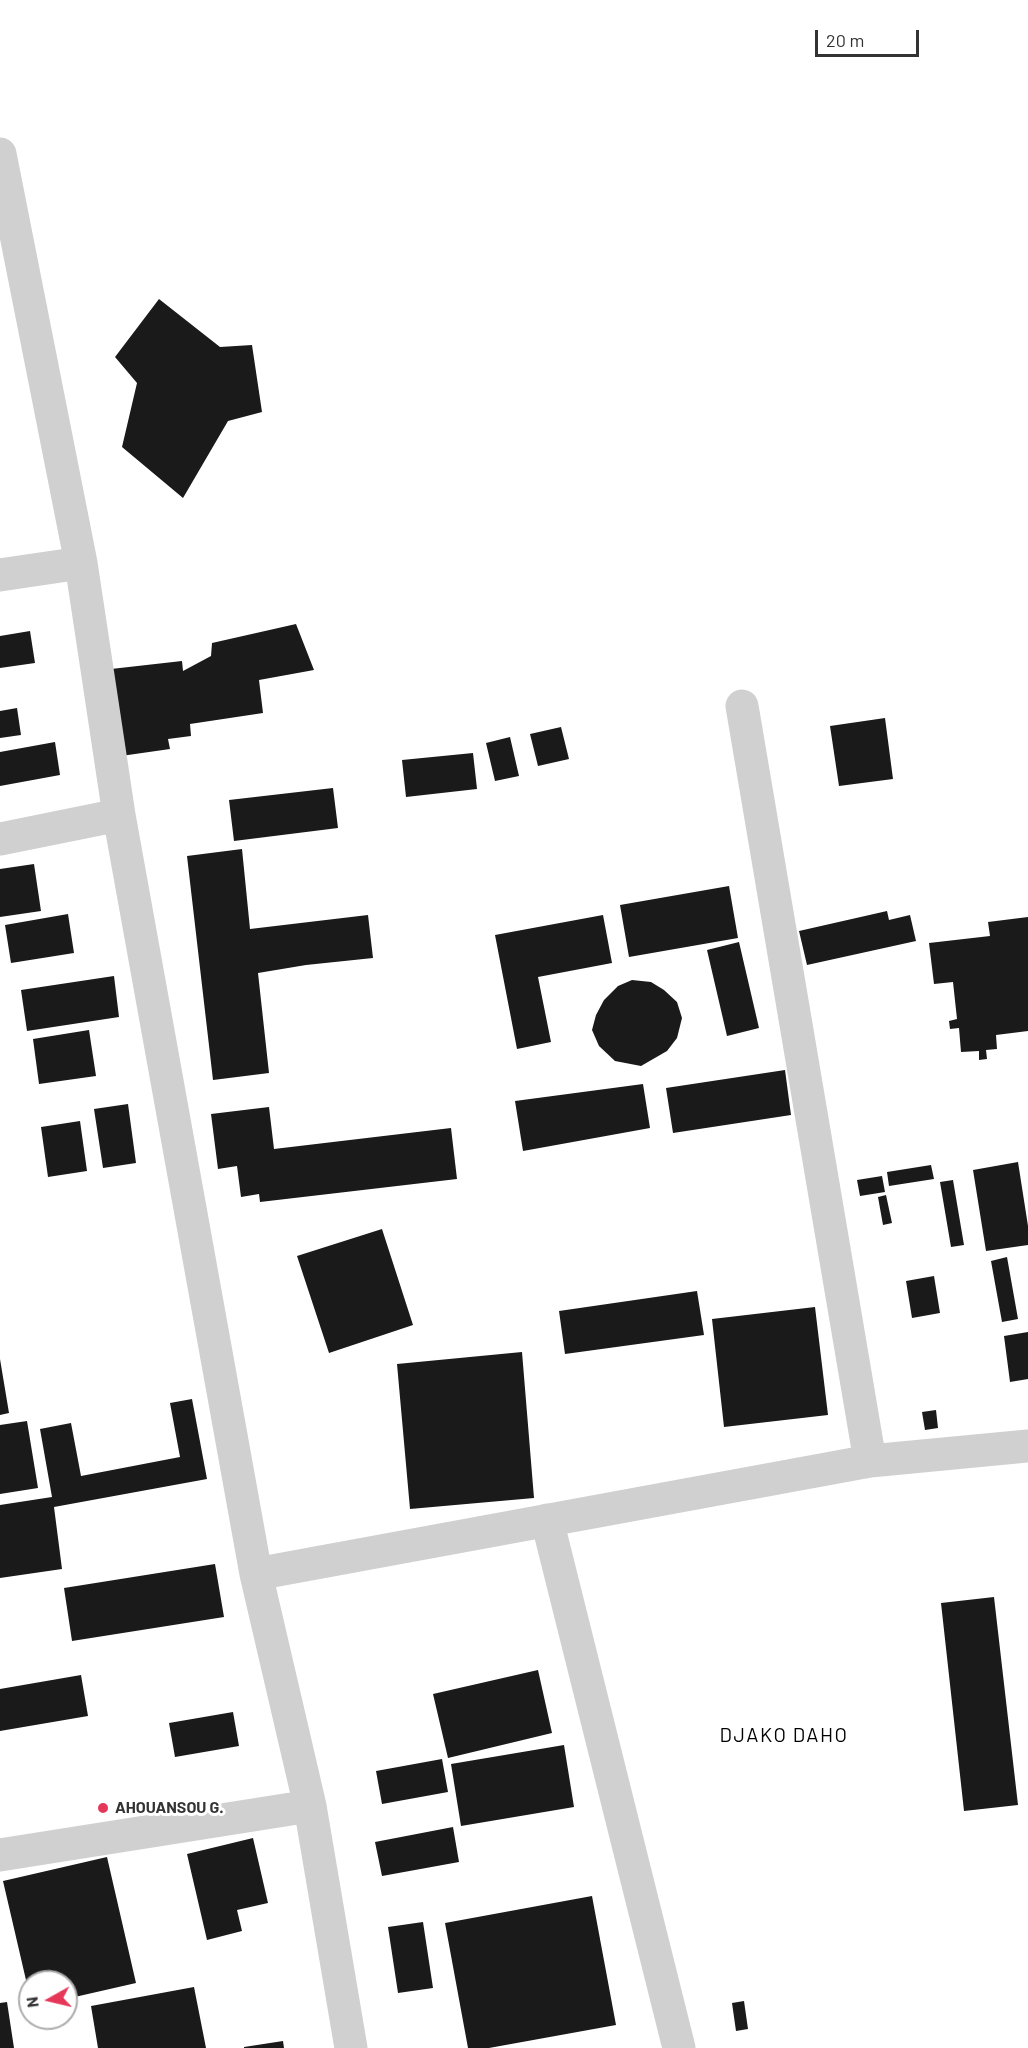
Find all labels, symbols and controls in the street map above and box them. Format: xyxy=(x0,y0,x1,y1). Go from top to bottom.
scale bar xyxy=(818,18,922,56)
text: 20 m xyxy=(826,29,864,51)
district label: DJAKO DAHO xyxy=(720,1723,848,1747)
place label: AHOUANSOU G. xyxy=(115,1798,224,1818)
marker: AHOUANSOU G. xyxy=(96,1801,110,1815)
north arrow xyxy=(18,1970,78,2030)
text: N xyxy=(22,1996,42,2009)

